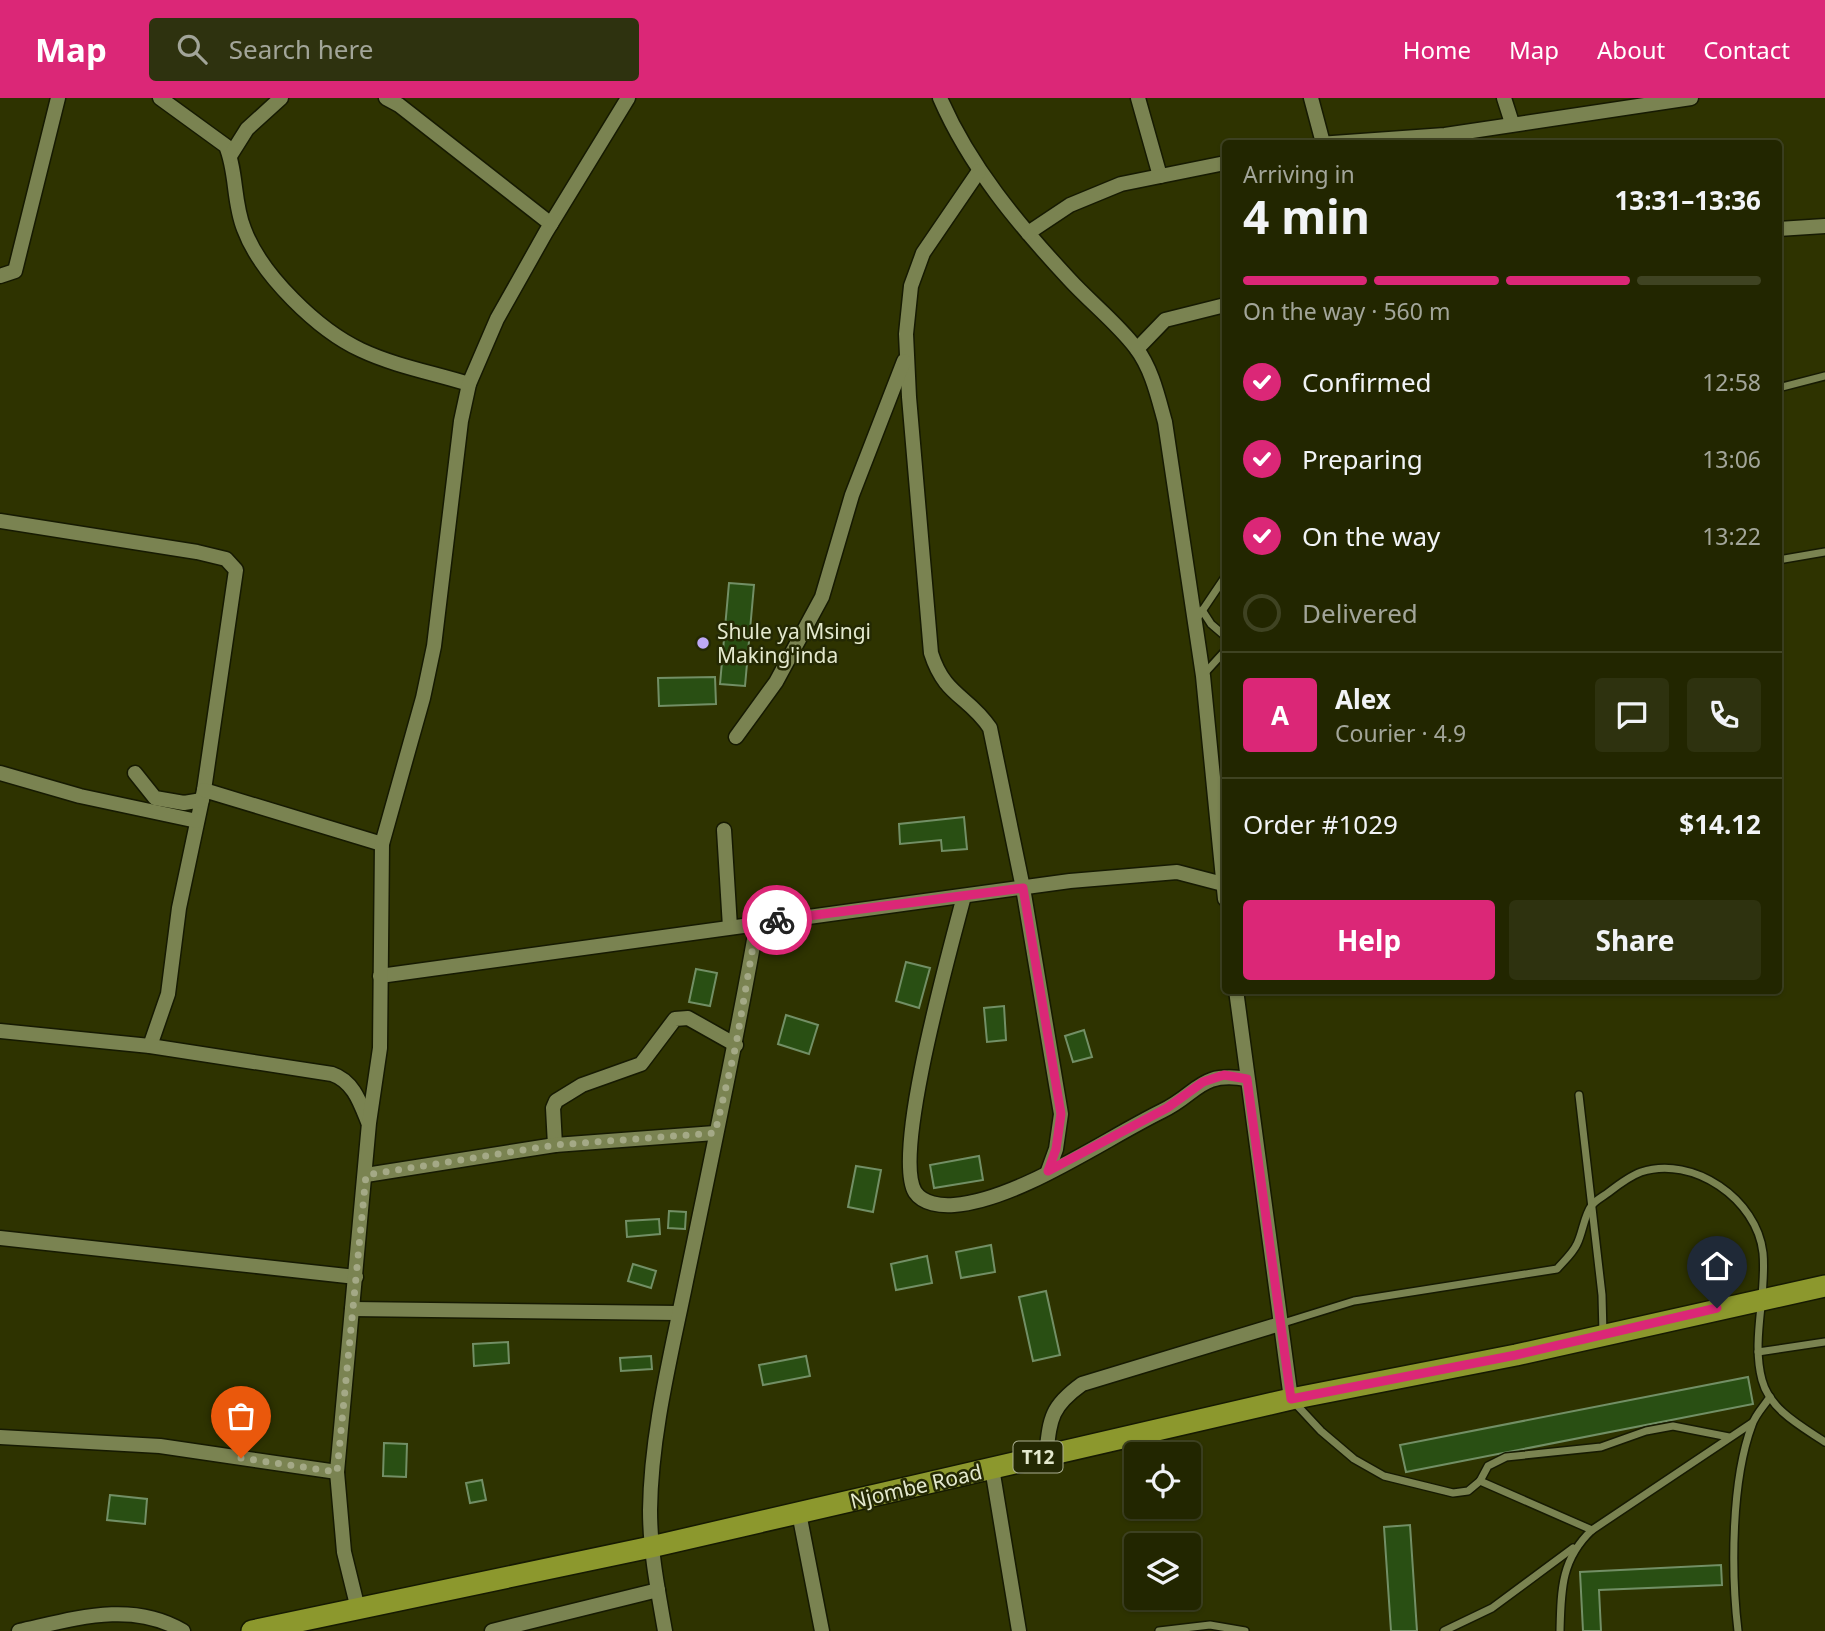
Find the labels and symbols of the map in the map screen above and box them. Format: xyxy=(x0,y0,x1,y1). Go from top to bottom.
place label: Shule ya Msingi Making'inda xyxy=(717,617,871,669)
marker: Shule ya Msingi Making'inda xyxy=(695,635,711,651)
courier xyxy=(742,885,812,955)
pin xyxy=(1687,1236,1747,1308)
pin xyxy=(211,1386,271,1458)
road number: T12 xyxy=(1014,1442,1062,1472)
street label: Njombe Road xyxy=(847,1457,985,1515)

